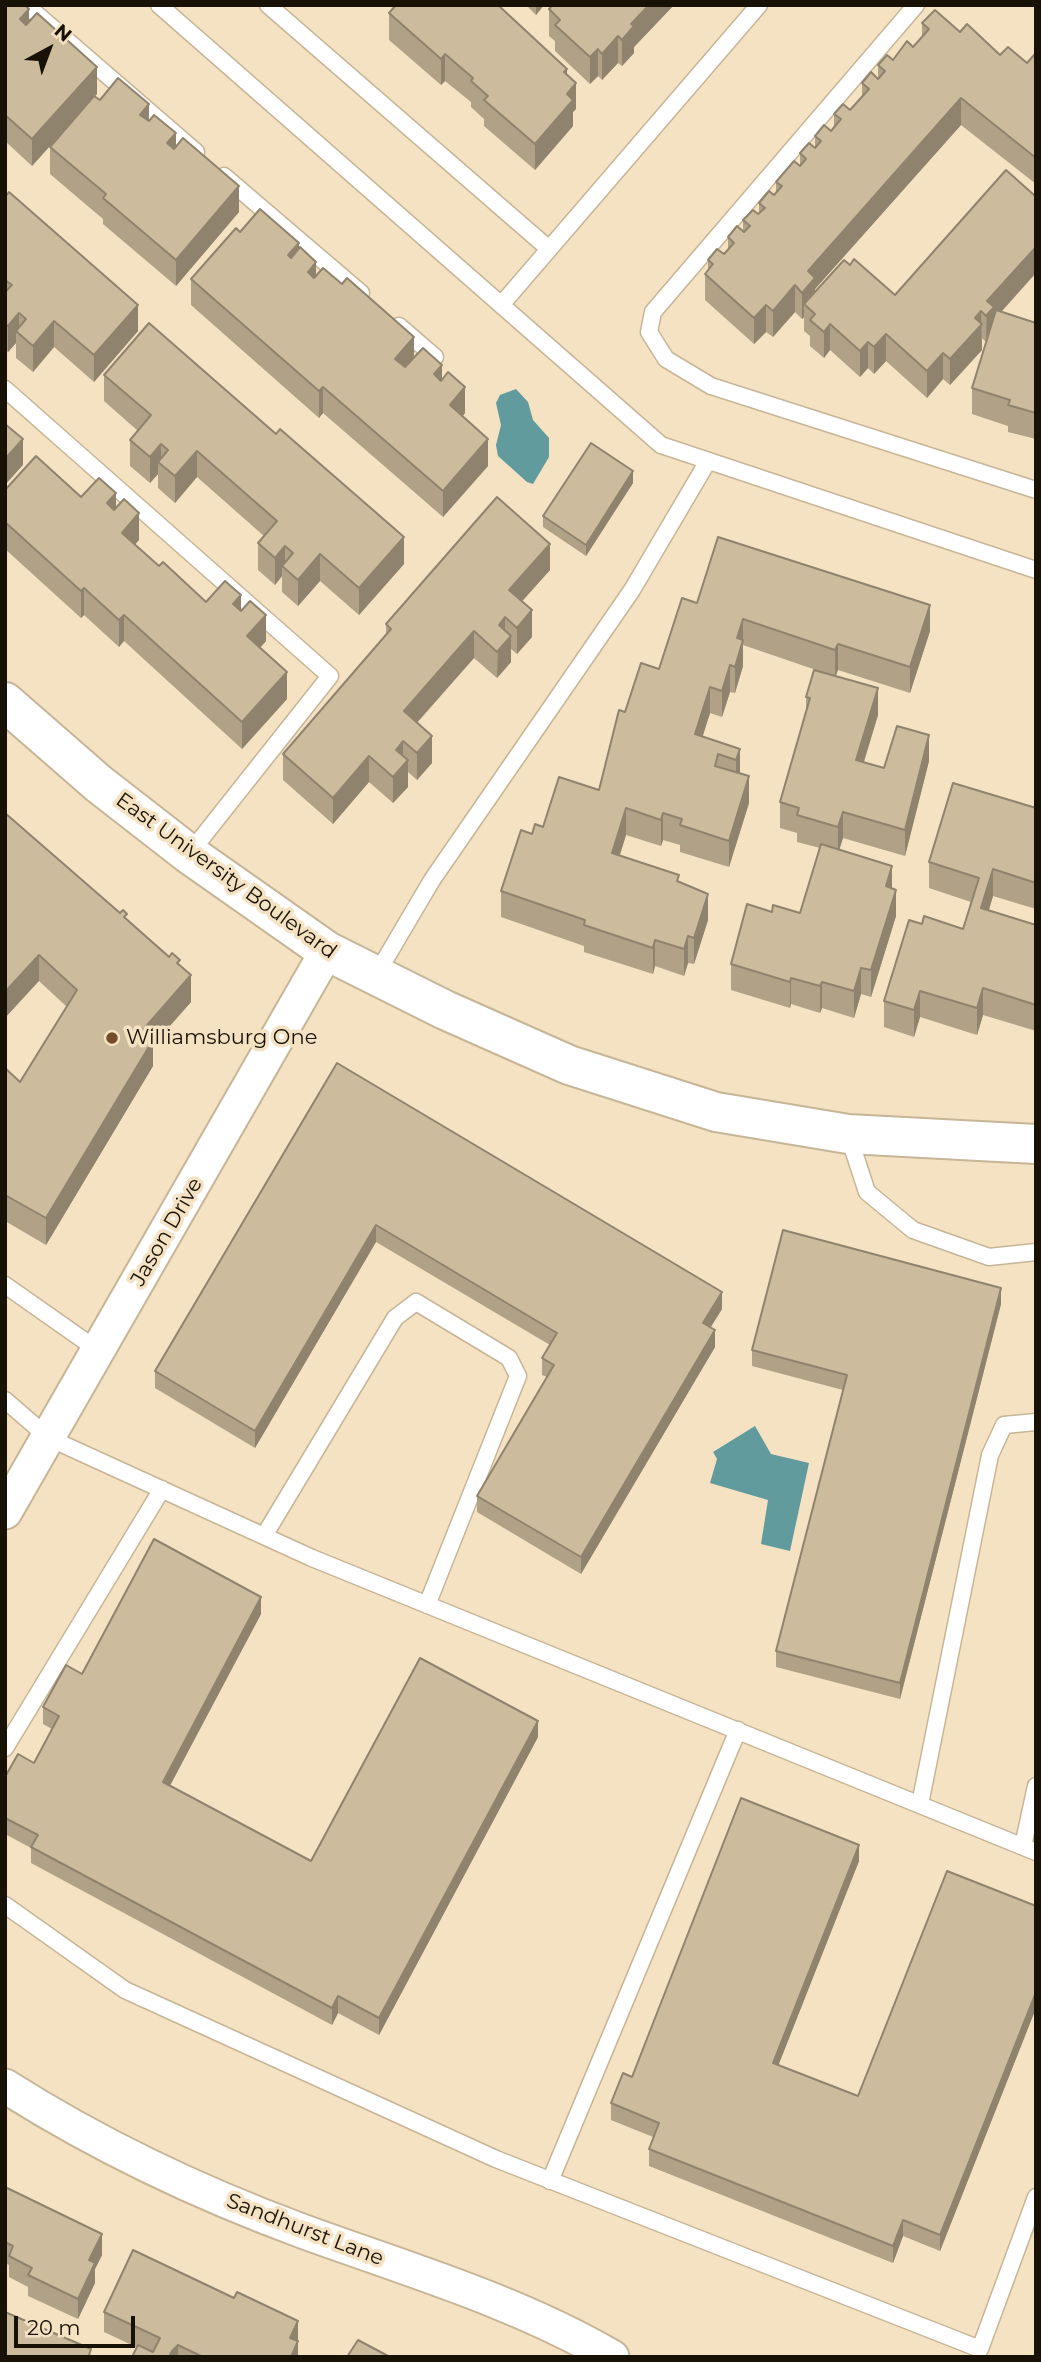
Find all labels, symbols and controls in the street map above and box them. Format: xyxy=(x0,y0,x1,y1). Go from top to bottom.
north arrow xyxy=(14,14,84,84)
text: N xyxy=(50,19,76,46)
street label: East University Boulevard xyxy=(111,787,341,965)
place label: Williamsburg One xyxy=(126,1025,317,1051)
marker: Williamsburg One xyxy=(104,1030,120,1046)
street label: Jason Drive xyxy=(126,1173,208,1291)
street label: Sandhurst Lane xyxy=(223,2188,387,2272)
scale bar xyxy=(18,2302,138,2346)
text: 20 m xyxy=(27,2315,81,2340)

